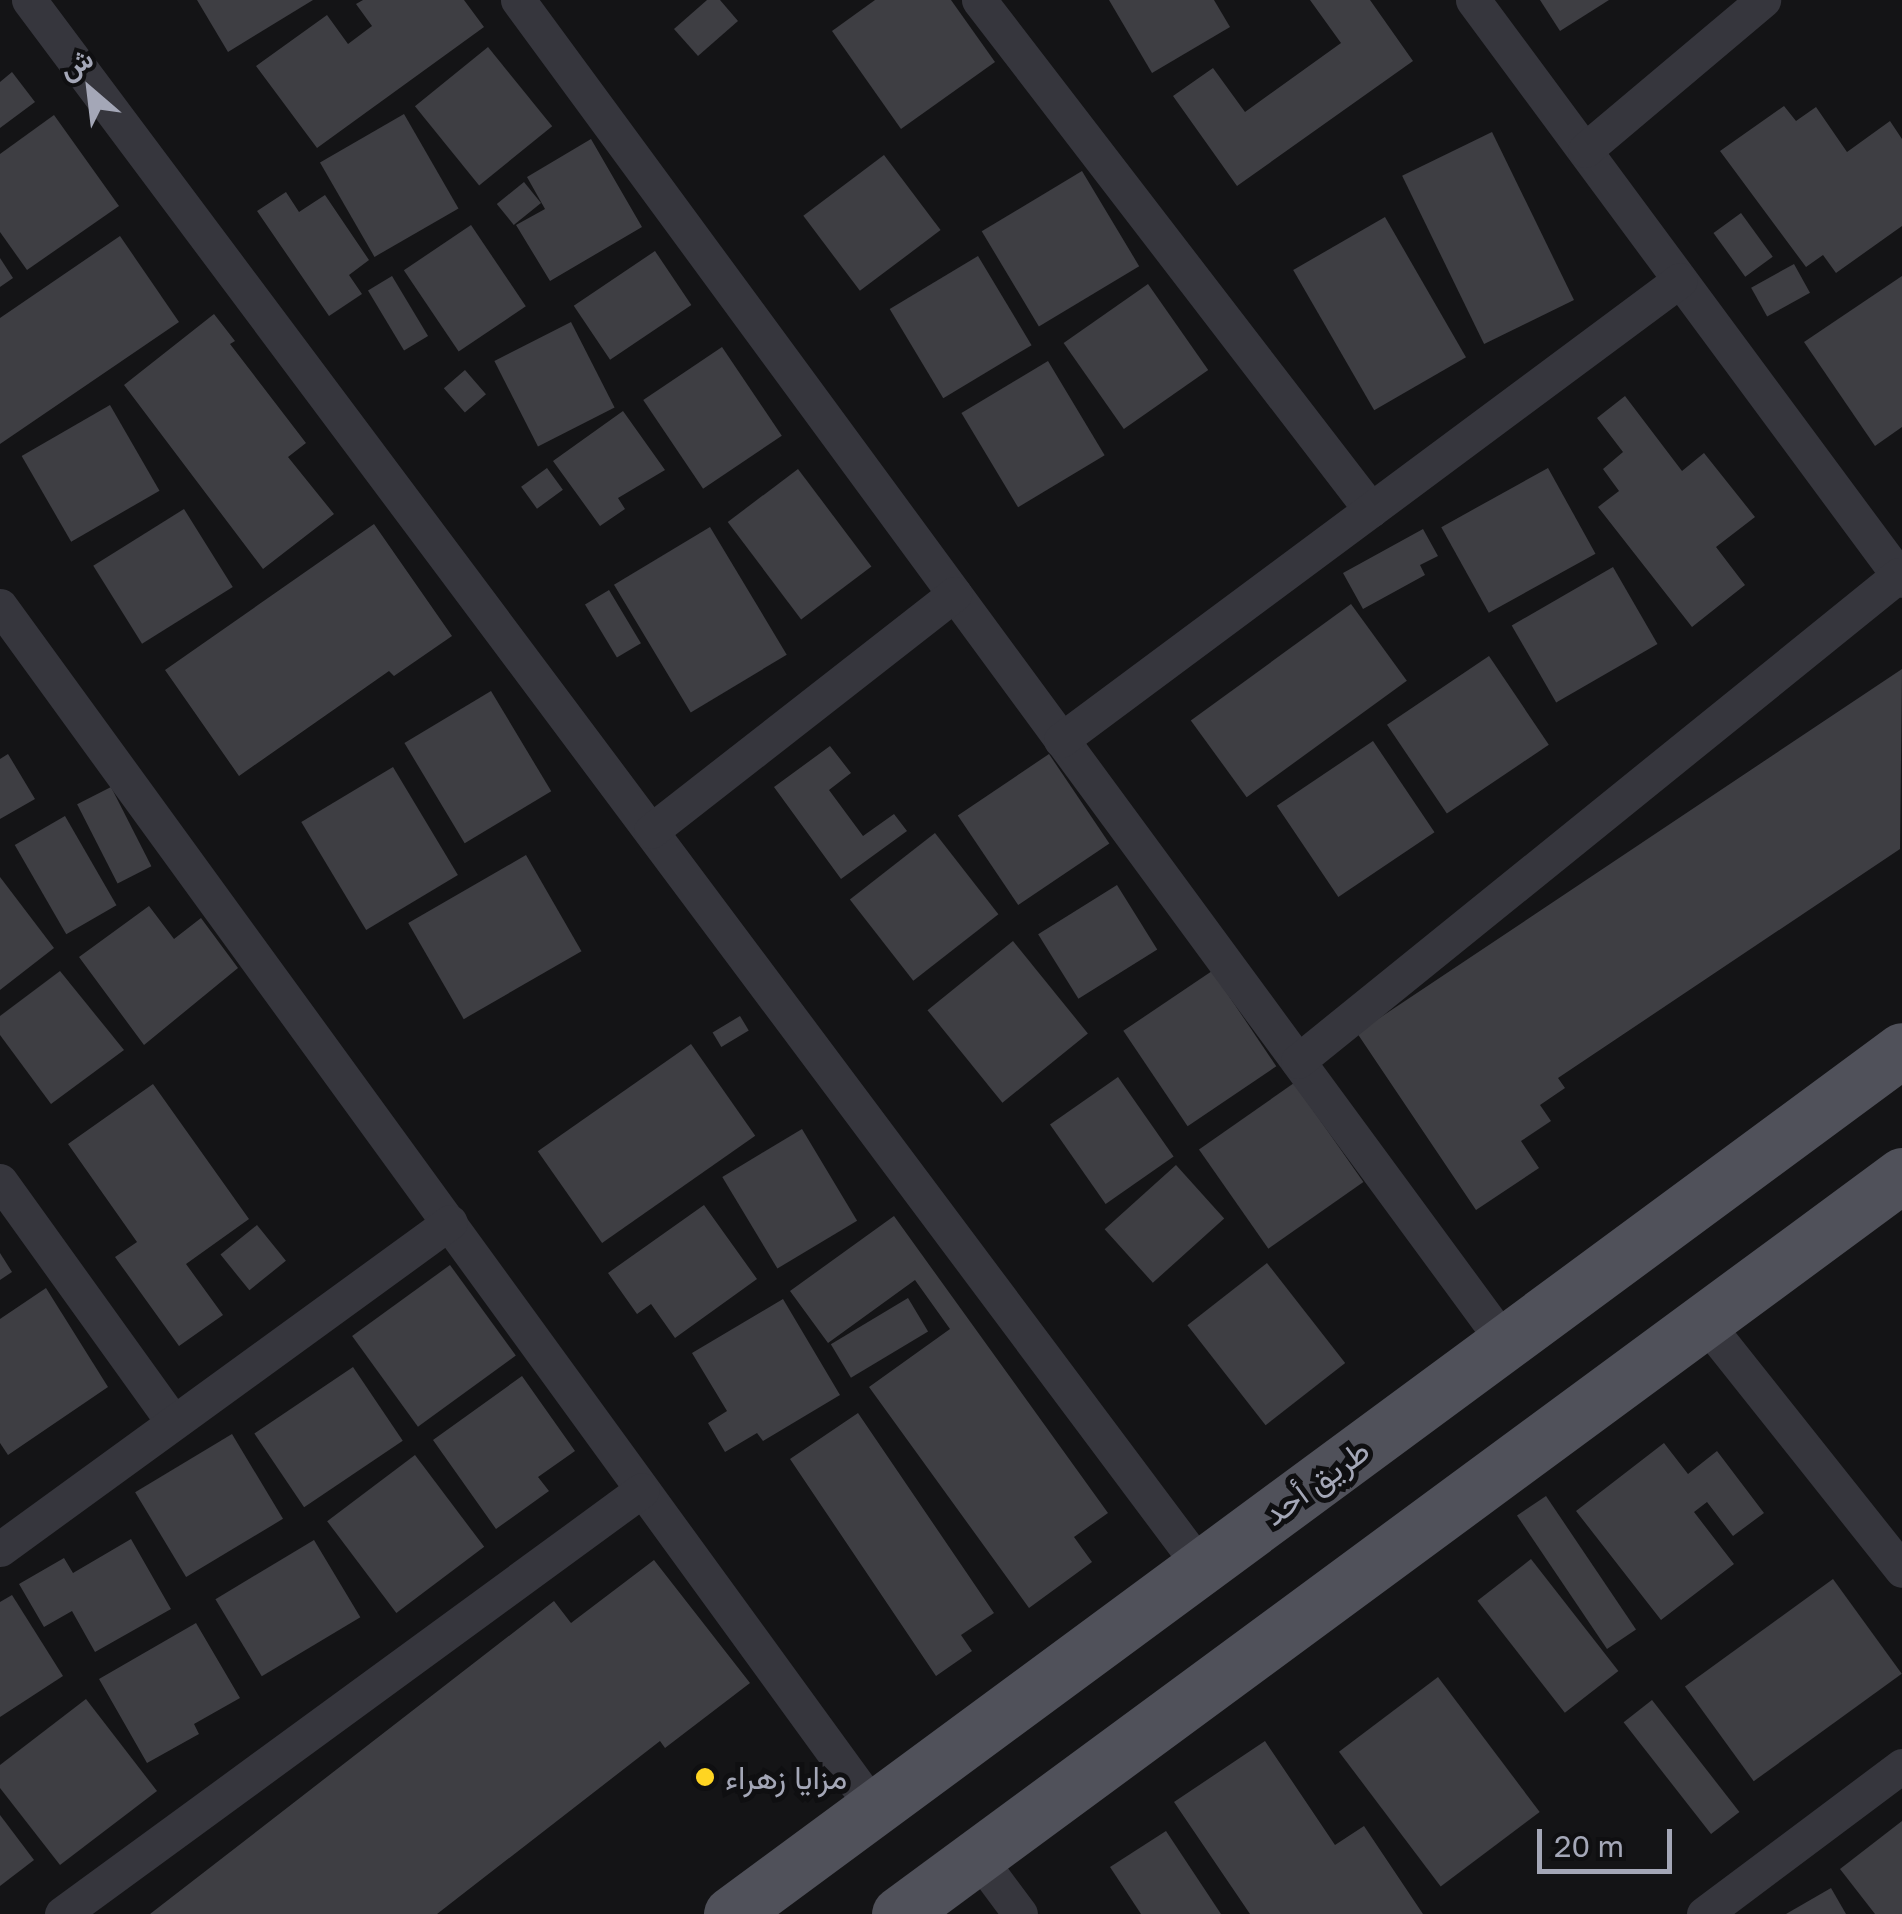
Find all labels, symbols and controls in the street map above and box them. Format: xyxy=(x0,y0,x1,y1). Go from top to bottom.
north arrow xyxy=(40,40,140,140)
text: ش xyxy=(53,41,98,86)
street label: طريق أحد xyxy=(1255,1431,1377,1533)
place label: مزايا زهراء xyxy=(725,1758,847,1796)
marker: مزايا زهراء xyxy=(694,1766,716,1788)
scale bar xyxy=(1542,1809,1677,1871)
text: 20 m xyxy=(1554,1828,1624,1864)

